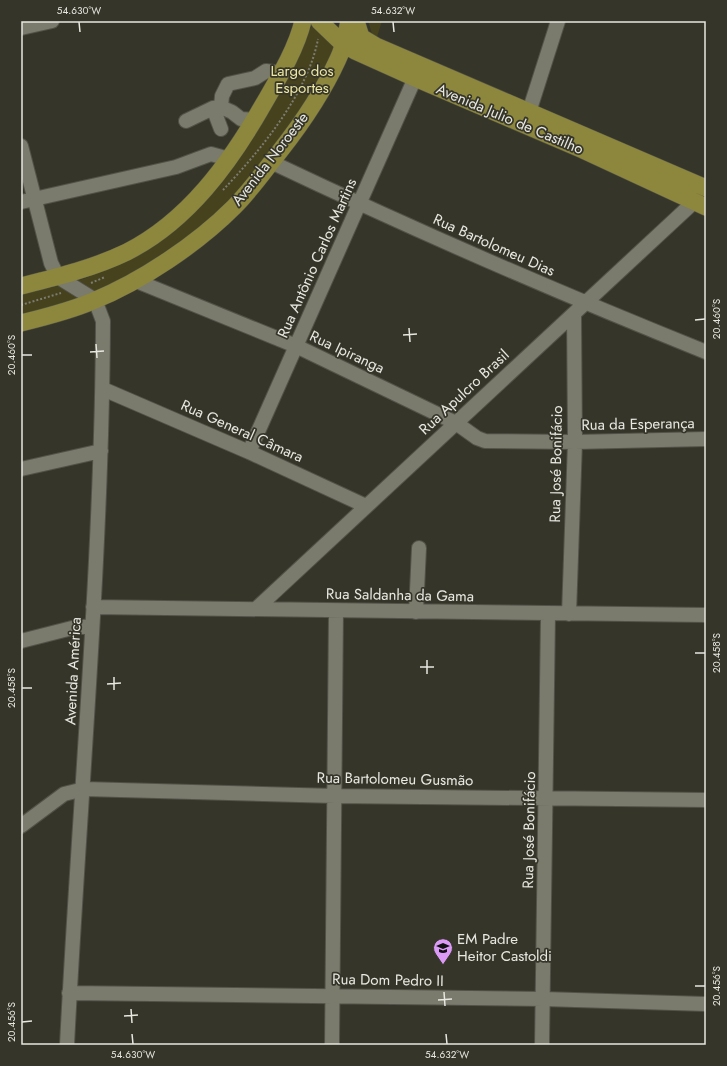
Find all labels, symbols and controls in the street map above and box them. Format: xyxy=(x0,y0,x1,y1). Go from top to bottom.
text: 54.630°W xyxy=(57,3,101,18)
text: 54.632°W xyxy=(371,3,415,18)
park label: Largo dos Esportes xyxy=(271,60,333,99)
street label: Avenida Julio de Castilho xyxy=(433,78,587,160)
street label: Avenida Noroeste xyxy=(226,107,314,210)
street label: Rua Antônio Carlos Martins xyxy=(272,175,362,341)
street label: Rua Bartolomeu Dias xyxy=(430,208,558,282)
text: 20.460°S xyxy=(709,298,724,339)
street label: Rua Ipiranga xyxy=(306,325,388,379)
text: 20.460°S xyxy=(4,334,19,375)
street label: Rua Apulcro Brasil xyxy=(414,344,514,440)
street label: Rua General Câmara xyxy=(177,394,307,468)
street label: Rua José Bonifácio xyxy=(544,405,568,523)
street label: Rua da Esperança xyxy=(581,412,695,436)
street label: Rua Saldanha da Gama xyxy=(326,583,474,607)
street label: Avenida América xyxy=(59,616,87,726)
text: 20.458°S xyxy=(709,633,724,673)
text: 20.458°S xyxy=(4,668,19,708)
street label: Rua Bartolomeu Gusmão xyxy=(316,767,474,791)
street label: Rua José Bonifácio xyxy=(517,771,541,889)
place label: EM Padre Heitor Castoldi xyxy=(457,928,552,967)
school or university icon: EM Padre Heitor Castoldi xyxy=(432,937,454,965)
text: 20.456°S xyxy=(709,965,724,1006)
street label: Rua Dom Pedro II xyxy=(332,968,444,992)
text: 20.456°S xyxy=(4,1001,19,1042)
text: 54.630°W xyxy=(111,1047,155,1062)
text: 54.632°W xyxy=(425,1047,469,1062)

